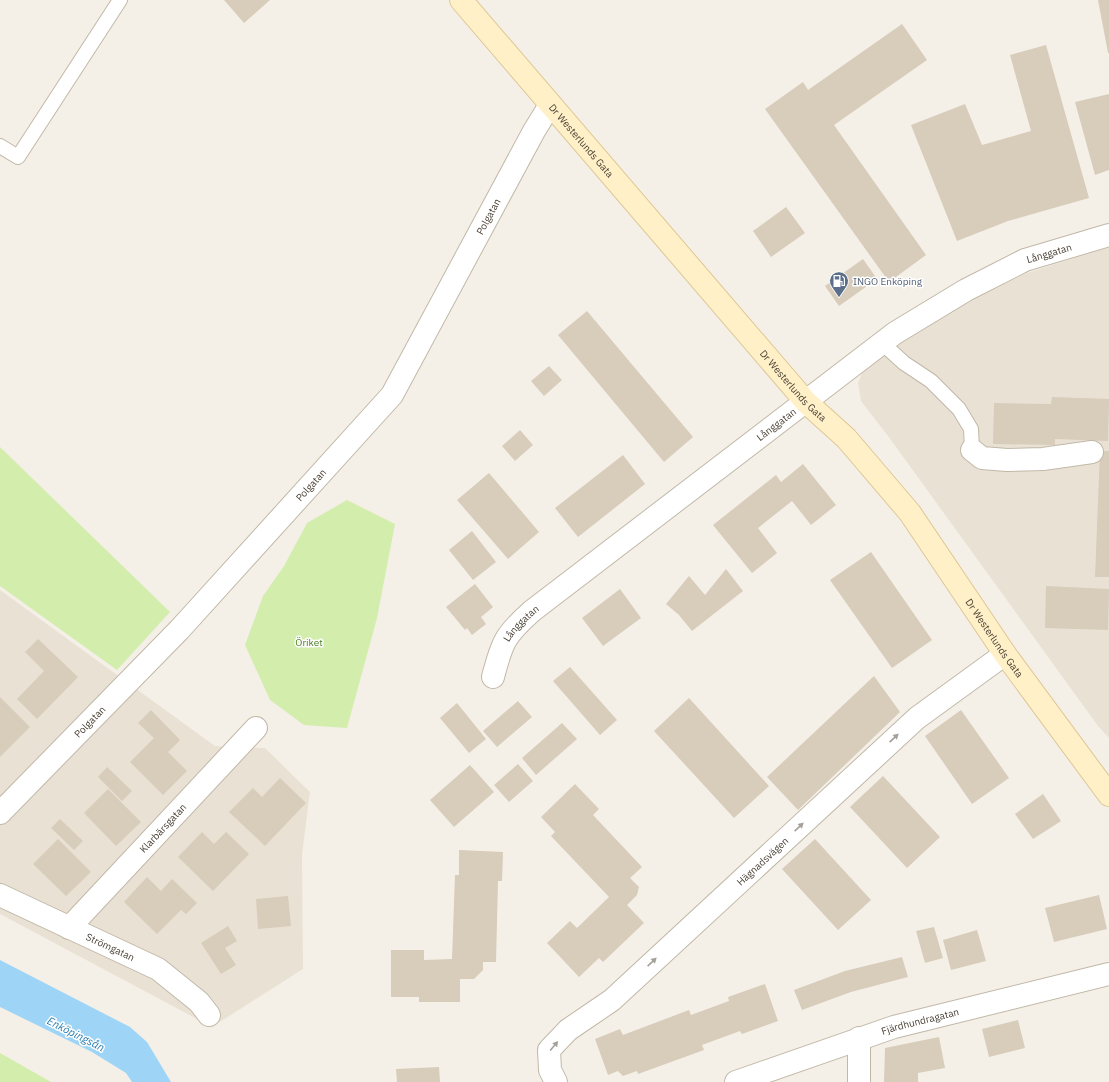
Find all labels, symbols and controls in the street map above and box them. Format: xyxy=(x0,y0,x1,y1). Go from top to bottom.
street label: Dr Westerlunds Gata xyxy=(546,101,617,180)
street label: Polgatan xyxy=(473,196,503,237)
street label: Långgatan xyxy=(1025,240,1073,266)
fuel station icon: INGO Enköping xyxy=(828,270,850,298)
place label: INGO Enköping xyxy=(853,275,923,288)
street label: Dr Westerlunds Gata xyxy=(757,347,830,424)
street label: Långgatan xyxy=(754,405,798,443)
street label: Polgatan xyxy=(293,466,329,504)
street label: Dr Westerlunds Gata xyxy=(963,596,1027,680)
street label: Långgatan xyxy=(500,602,541,644)
park label: Öriket xyxy=(295,636,323,649)
street label: Polgatan xyxy=(71,703,108,740)
one-way arrow xyxy=(890,734,899,743)
street label: Klarbärsgatan xyxy=(136,801,189,855)
one-way arrow xyxy=(794,822,804,831)
street label: Hägnadsvägen xyxy=(734,834,791,888)
street label: Strömgatan xyxy=(84,930,137,964)
one-way arrow xyxy=(647,958,658,967)
street label: Fjärdhundragatan xyxy=(879,1005,960,1037)
water label: Enköpingsån xyxy=(45,1014,107,1054)
one-way arrow xyxy=(549,1041,558,1051)

